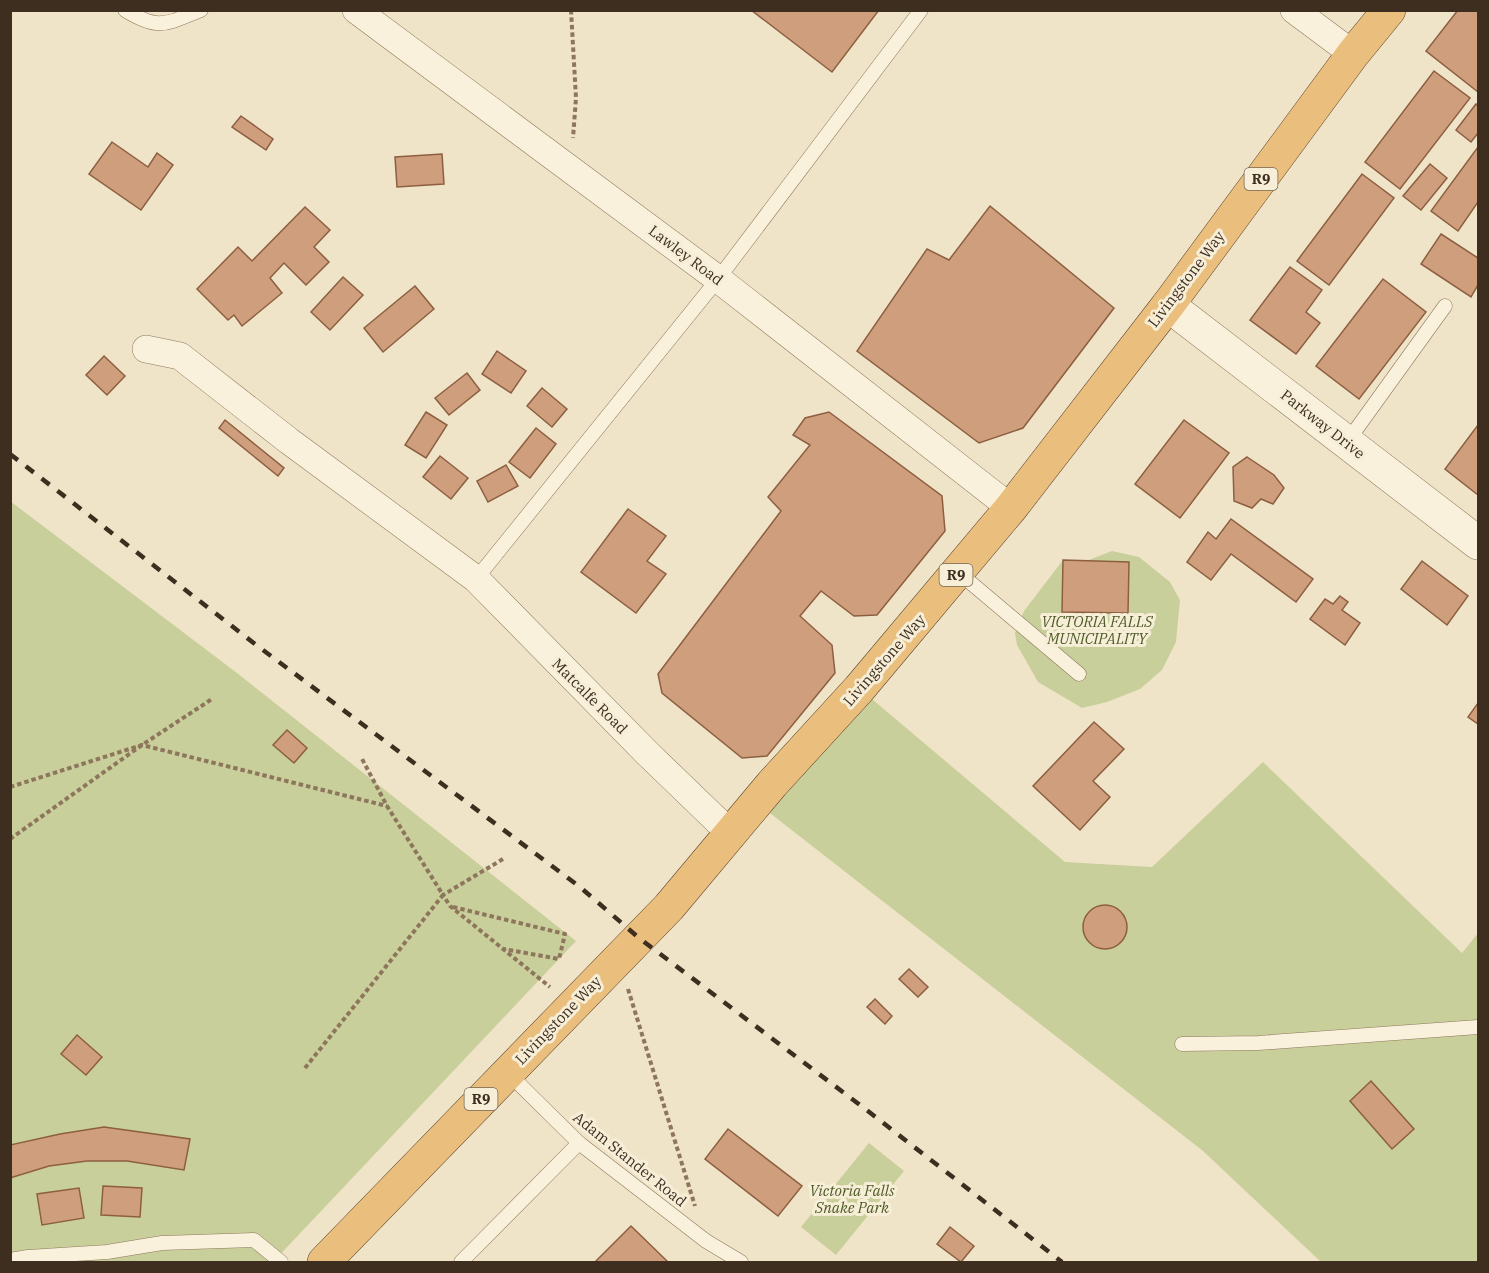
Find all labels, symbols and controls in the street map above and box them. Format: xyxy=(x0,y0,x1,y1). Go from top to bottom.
road number: R9 xyxy=(1244,168,1278,190)
street label: Lawley Road xyxy=(645,221,727,289)
street label: Livingstone Way xyxy=(1144,227,1228,331)
street label: Parkway Drive xyxy=(1277,385,1369,463)
road number: R9 xyxy=(940,564,972,586)
street label: Livingstone Way xyxy=(839,610,929,710)
park label: VICTORIA FALLS MUNICIPALITY xyxy=(1042,612,1153,648)
street label: Matcalfe Road xyxy=(548,654,632,738)
street label: Livingstone Way xyxy=(511,972,605,1068)
road number: R9 xyxy=(464,1088,498,1110)
street label: Adam Stander Road xyxy=(570,1107,690,1211)
park label: Victoria Falls Snake Park xyxy=(809,1181,895,1217)

